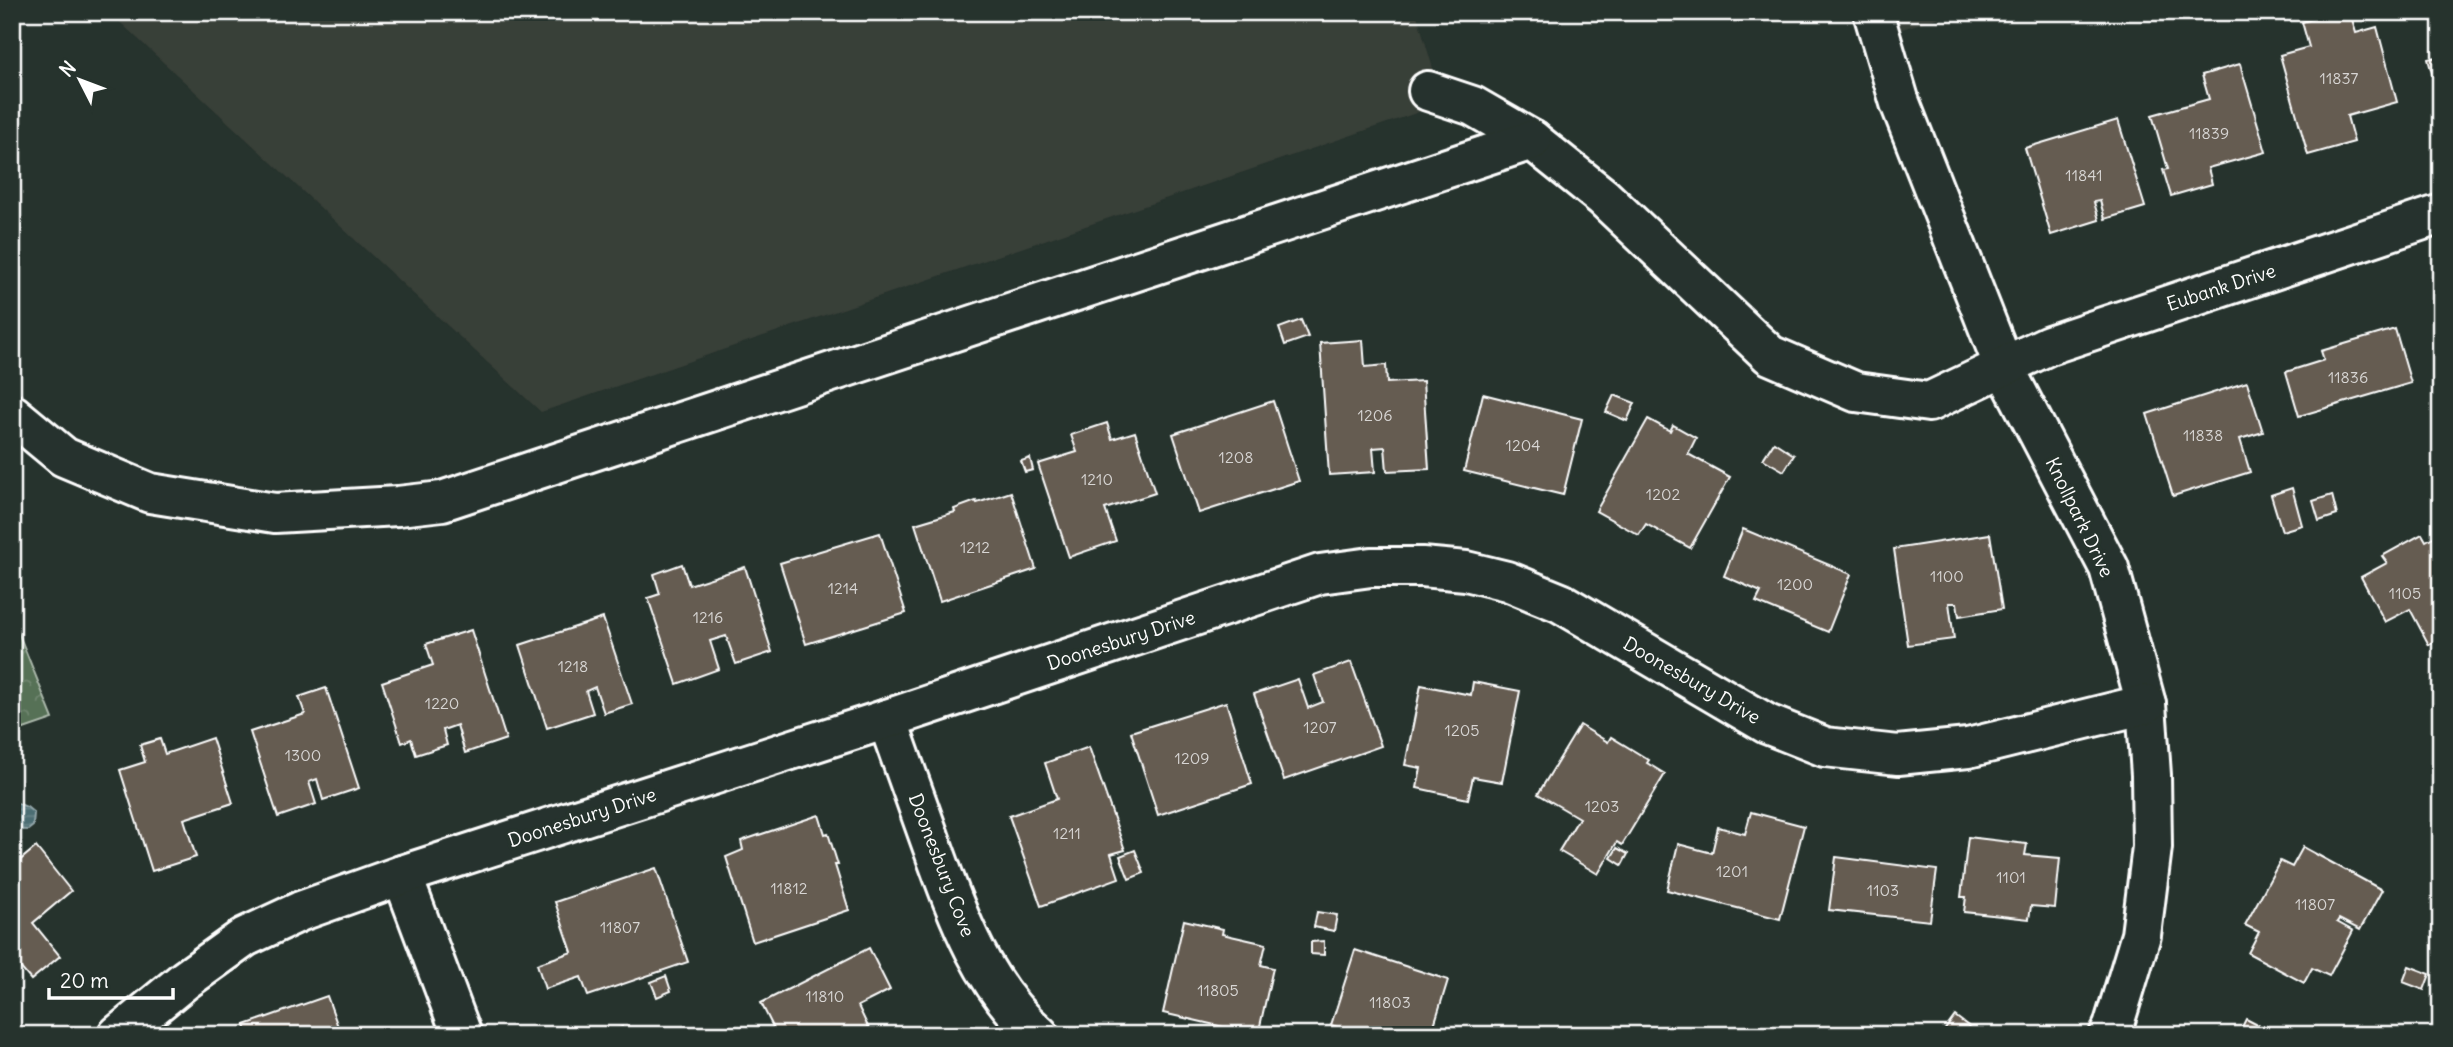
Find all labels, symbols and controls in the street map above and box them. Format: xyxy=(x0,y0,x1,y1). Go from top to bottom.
north arrow xyxy=(46,46,116,116)
text: N xyxy=(54,56,81,82)
house number: 11837 xyxy=(2320,68,2359,88)
house number: 11839 xyxy=(2189,123,2229,143)
house number: 11841 xyxy=(2065,165,2103,185)
street label: Eubank Drive xyxy=(2163,258,2279,316)
house number: 11836 xyxy=(2328,367,2368,387)
house number: 1206 xyxy=(1358,405,1392,425)
house number: 11838 xyxy=(2183,425,2223,445)
house number: 1204 xyxy=(1506,435,1540,455)
house number: 1208 xyxy=(1219,447,1253,467)
street label: Knollpark Drive xyxy=(2041,453,2119,581)
house number: 1210 xyxy=(1081,469,1113,489)
house number: 1202 xyxy=(1646,484,1680,504)
house number: 1212 xyxy=(960,537,990,557)
house number: 1100 xyxy=(1930,566,1964,586)
house number: 1200 xyxy=(1777,574,1813,594)
house number: 1214 xyxy=(828,578,858,598)
house number: 1105 xyxy=(2389,583,2421,603)
street label: Doonesbury Drive xyxy=(1044,605,1198,675)
house number: 1216 xyxy=(693,607,723,627)
street label: Doonesbury Drive xyxy=(1619,631,1765,729)
house number: 1218 xyxy=(558,656,588,676)
house number: 1220 xyxy=(425,693,459,713)
house number: 1207 xyxy=(1303,717,1337,737)
house number: 1205 xyxy=(1445,720,1479,740)
house number: 1300 xyxy=(285,745,321,765)
house number: 1209 xyxy=(1175,748,1209,768)
street label: Doonesbury Drive xyxy=(505,782,659,852)
street label: Doonesbury Cove xyxy=(904,790,980,940)
house number: 1203 xyxy=(1585,796,1619,816)
house number: 1211 xyxy=(1053,823,1081,843)
house number: 1201 xyxy=(1716,861,1748,881)
house number: 1101 xyxy=(1996,867,2026,887)
house number: 11812 xyxy=(770,878,808,898)
house number: 1103 xyxy=(1867,880,1899,900)
house number: 11807 xyxy=(2295,894,2335,914)
house number: 11807 xyxy=(600,917,640,937)
scale bar xyxy=(49,956,173,1000)
text: 20 m xyxy=(60,967,109,994)
house number: 11805 xyxy=(1197,980,1239,1000)
house number: 11810 xyxy=(806,986,844,1006)
house number: 11803 xyxy=(1369,992,1411,1012)

